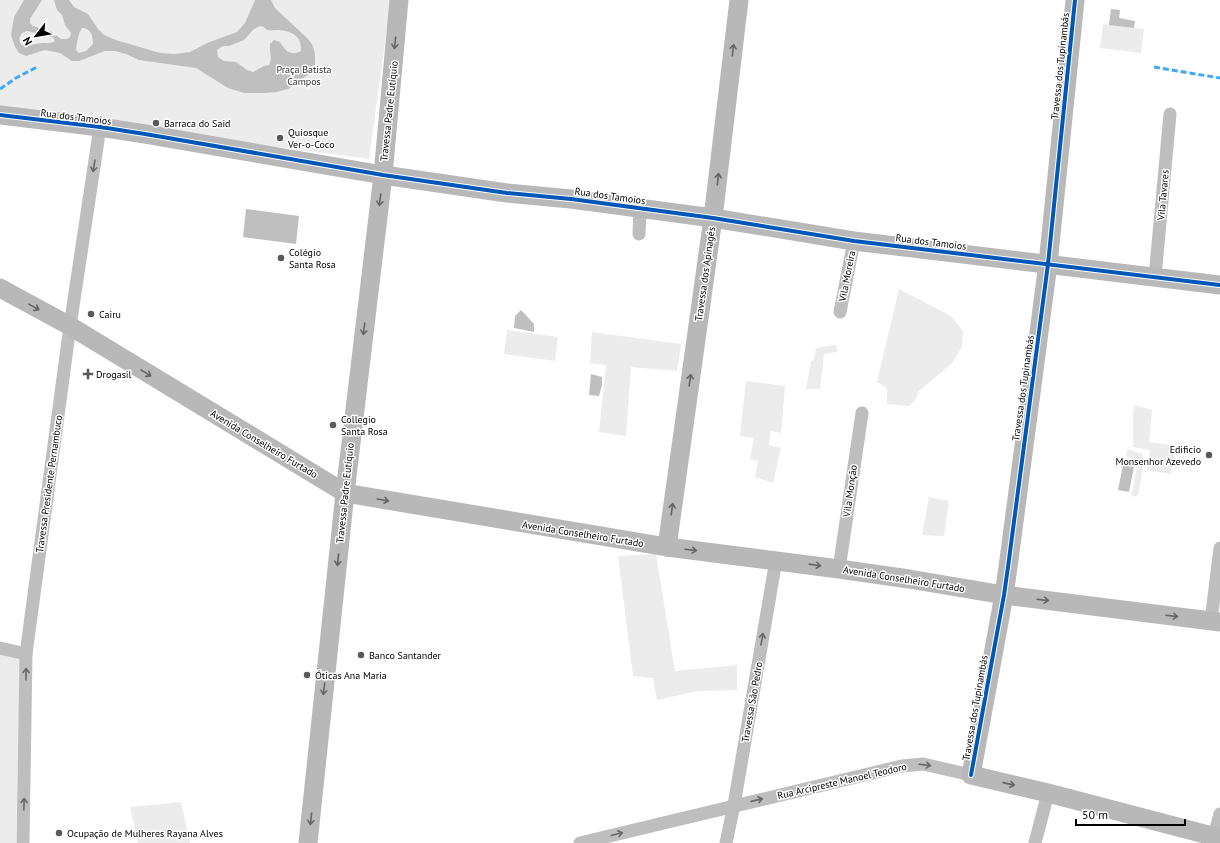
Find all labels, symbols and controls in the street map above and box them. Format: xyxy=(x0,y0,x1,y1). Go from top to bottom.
street label: Travessa dos Tupinambás xyxy=(1048,12,1072,120)
north arrow xyxy=(16,16,56,56)
text: N xyxy=(20,34,35,48)
one-way arrow xyxy=(392,36,399,49)
one-way arrow xyxy=(729,44,737,57)
street label: Travessa Padre Eutíquio xyxy=(377,60,401,162)
park label: Praça Batista Campos xyxy=(276,63,332,88)
street label: Rua dos Tamoios xyxy=(40,106,112,128)
place label: Barraca do Said xyxy=(164,117,230,130)
marker: Barraca do Said xyxy=(151,118,161,128)
place label: Quiosque Ver-o-Coco xyxy=(287,126,335,151)
marker: Quiosque Ver-o-Coco xyxy=(275,133,285,143)
one-way arrow xyxy=(90,159,98,172)
street label: Vila Tavares xyxy=(1154,169,1172,222)
one-way arrow xyxy=(714,173,722,186)
street label: Rua dos Tamoios xyxy=(574,185,646,207)
one-way arrow xyxy=(376,193,383,206)
street label: Travessa dos Apinagés xyxy=(692,226,718,322)
street label: Rua dos Tamoios xyxy=(895,231,967,253)
place label: Colégio Santa Rosa xyxy=(289,246,336,271)
street label: Vila Moreira xyxy=(835,249,858,304)
marker: Colégio Santa Rosa xyxy=(276,253,286,263)
one-way arrow xyxy=(28,303,40,311)
place label: Cairu xyxy=(99,308,121,321)
marker: Cairu xyxy=(86,309,96,319)
one-way arrow xyxy=(360,322,368,335)
street label: Travessa dos Tupinambás xyxy=(1009,334,1037,442)
place label: Drogasil xyxy=(96,368,132,381)
marker: Drogasil xyxy=(83,369,93,379)
one-way arrow xyxy=(140,369,152,377)
one-way arrow xyxy=(687,374,694,387)
street label: Avenida Conselheiro Furtado xyxy=(208,407,320,481)
place label: Collegio Santa Rosa xyxy=(341,413,388,438)
street label: Travessa Presidente Pernambuco xyxy=(33,414,65,554)
marker: Collegio Santa Rosa xyxy=(328,420,338,430)
street label: Travessa Padre Eutíquio xyxy=(333,442,357,544)
place label: Edificio Monsenhor Azevedo xyxy=(1116,443,1201,468)
marker: Edificio Monsenhor Azevedo xyxy=(1204,450,1214,460)
street label: Vila Monção xyxy=(840,464,860,519)
one-way arrow xyxy=(376,496,389,504)
one-way arrow xyxy=(669,503,676,516)
street label: Avenida Conselheiro Furtado xyxy=(521,518,645,550)
one-way arrow xyxy=(684,546,697,554)
one-way arrow xyxy=(334,553,341,566)
one-way arrow xyxy=(808,561,821,569)
street label: Avenida Conselheiro Furtado xyxy=(842,563,966,595)
one-way arrow xyxy=(1036,596,1049,604)
one-way arrow xyxy=(1165,612,1178,620)
one-way arrow xyxy=(759,633,767,646)
place label: Banco Santander xyxy=(369,649,442,662)
marker: Banco Santander xyxy=(356,650,366,660)
street label: Travessa dos Tupinambás xyxy=(959,654,991,762)
street label: Travessa São Pedro xyxy=(739,661,765,743)
one-way arrow xyxy=(22,668,30,681)
place label: Óticas Ana Maria xyxy=(315,669,387,682)
marker: Óticas Ana Maria xyxy=(302,670,312,680)
one-way arrow xyxy=(320,682,328,695)
street label: Rua Arcipreste Manoel Teodoro xyxy=(776,760,908,802)
one-way arrow xyxy=(918,761,931,769)
one-way arrow xyxy=(1003,780,1016,788)
one-way arrow xyxy=(751,795,764,803)
one-way arrow xyxy=(20,798,28,811)
scale bar xyxy=(1076,801,1185,827)
text: 50 m xyxy=(1082,807,1108,822)
one-way arrow xyxy=(307,812,314,825)
place label: Ocupação de Mulheres Rayana Alves xyxy=(67,827,223,840)
marker: Ocupação de Mulheres Rayana Alves xyxy=(54,828,64,838)
one-way arrow xyxy=(611,829,624,837)

